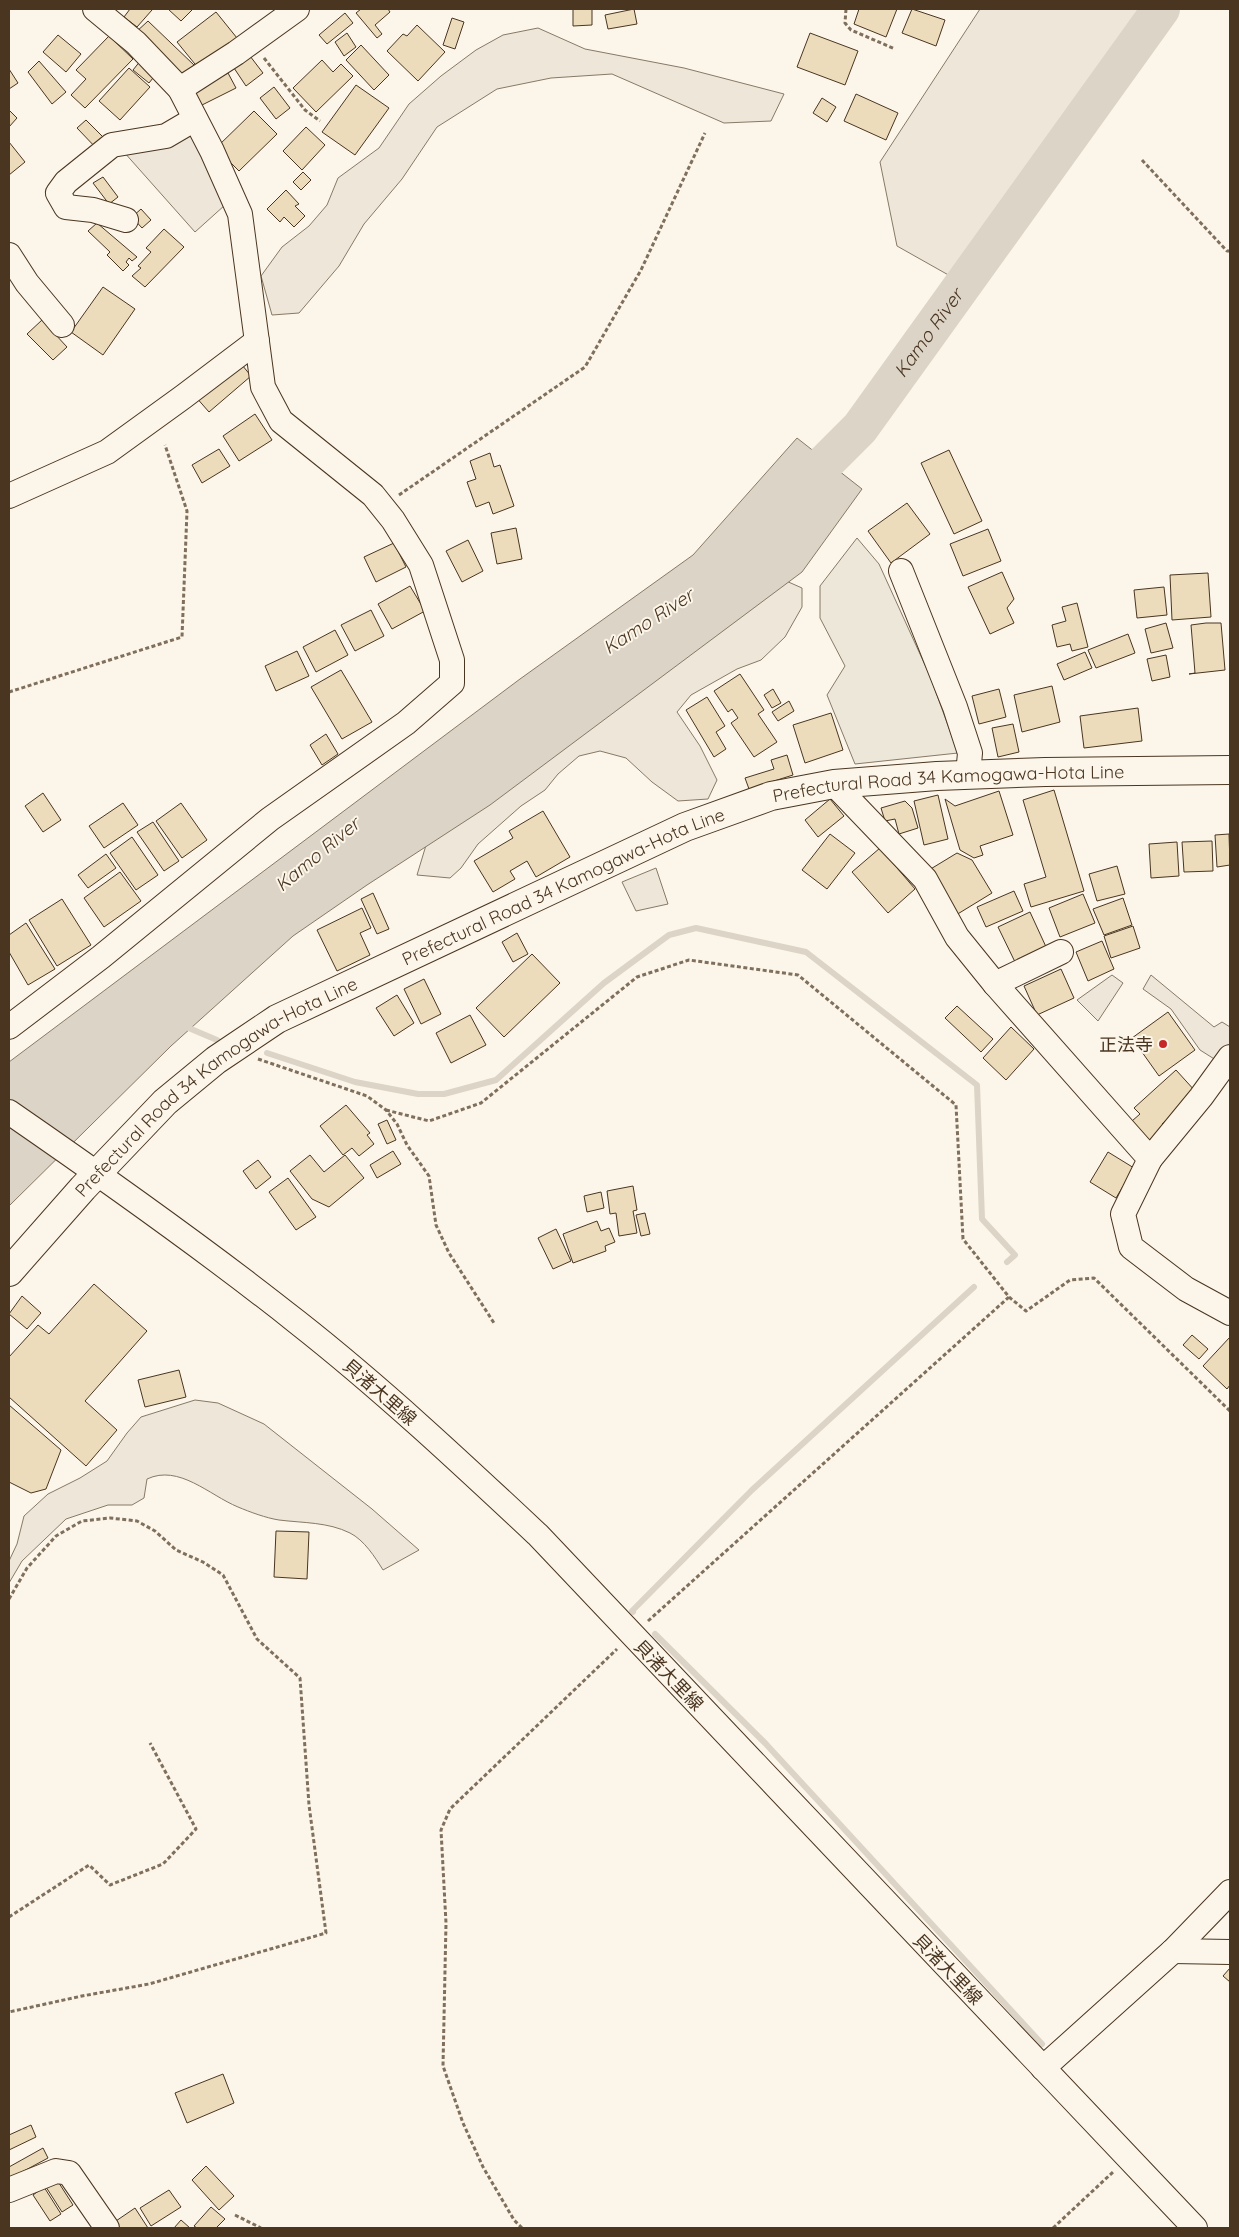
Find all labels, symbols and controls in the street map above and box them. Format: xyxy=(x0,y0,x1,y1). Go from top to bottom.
water label: Kamo River xyxy=(888,282,970,382)
water label: Kamo River xyxy=(598,581,700,659)
street label: Prefectural Road 34 Kamogawa-Hota Line xyxy=(771,760,1124,807)
street label: Prefectural Road 34 Kamogawa-Hota Line xyxy=(398,802,728,970)
water label: Kamo River xyxy=(270,810,366,896)
street label: Prefectural Road 34 Kamogawa-Hota Line xyxy=(69,971,361,1201)
place label: 正法寺 xyxy=(1099,1033,1153,1056)
marker: 正法寺 xyxy=(1157,1038,1169,1050)
street label: 貝渚大里線 xyxy=(338,1354,422,1430)
street label: 貝渚大里線 xyxy=(629,1635,709,1715)
street label: 貝渚大里線 xyxy=(908,1929,988,2009)

